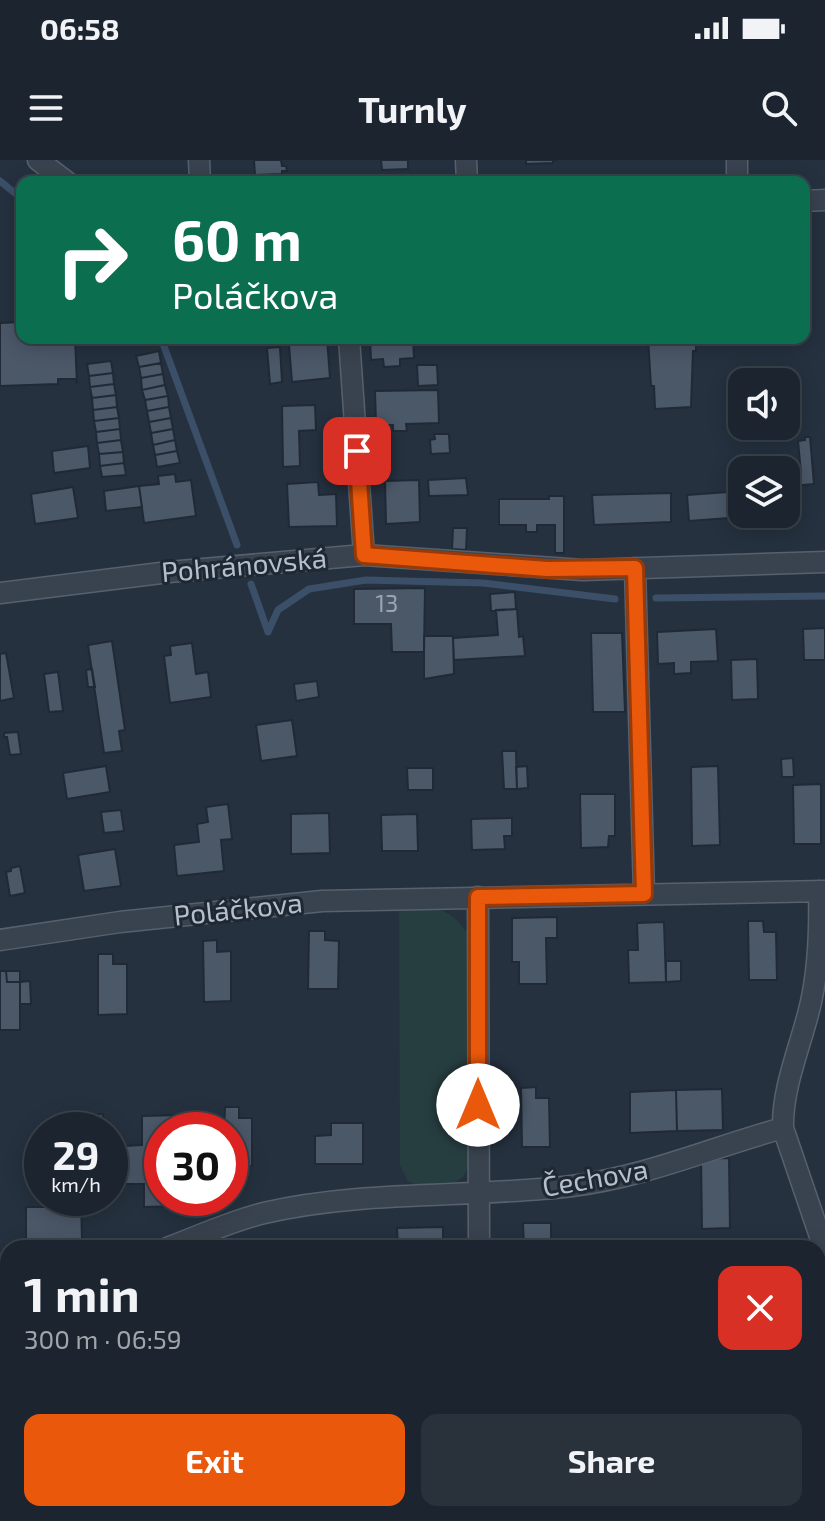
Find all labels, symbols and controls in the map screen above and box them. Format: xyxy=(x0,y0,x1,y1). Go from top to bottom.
text: 06:58 xyxy=(40,10,120,46)
icon: menu xyxy=(24,86,68,130)
icon: search xyxy=(757,86,801,130)
text: Turnly xyxy=(358,87,467,130)
text: 60 m xyxy=(172,205,302,272)
icon: right xyxy=(40,208,144,312)
text: Poláčkova xyxy=(172,273,338,316)
map controls xyxy=(728,368,800,528)
button: sound xyxy=(728,368,800,440)
pin xyxy=(323,417,391,485)
icon: arrive xyxy=(335,429,379,473)
button: layers xyxy=(728,456,800,528)
street label: Pohránovská xyxy=(160,540,328,588)
house number: 13 xyxy=(376,588,398,617)
street label: Poláčkova xyxy=(172,884,304,932)
position arrow xyxy=(436,1063,520,1147)
speed limit sign: 30 xyxy=(144,1112,248,1216)
text: 29 xyxy=(53,1130,99,1178)
street label: Čechova xyxy=(539,1151,650,1203)
text: km/h xyxy=(51,1172,101,1196)
text: 1 min xyxy=(24,1264,140,1322)
button: close xyxy=(718,1266,802,1350)
text: 300 m · 06:59 xyxy=(24,1323,182,1354)
button: Exit xyxy=(24,1414,405,1506)
button: Share xyxy=(421,1414,802,1506)

